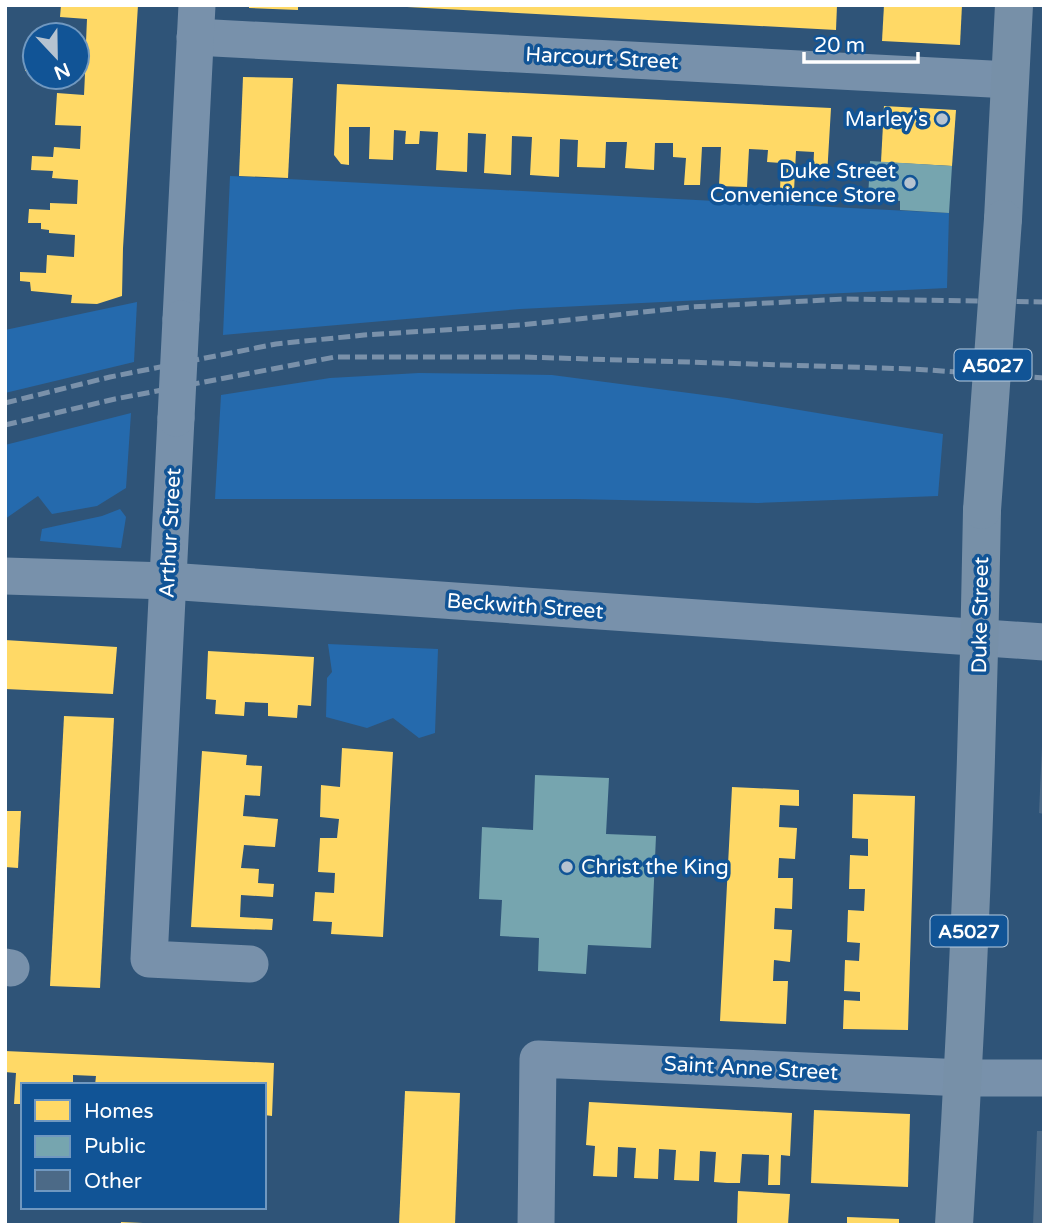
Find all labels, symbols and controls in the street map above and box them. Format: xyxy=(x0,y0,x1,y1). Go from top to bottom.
north arrow xyxy=(21,21,91,91)
scale bar xyxy=(804,21,918,65)
text: 20 m xyxy=(814,33,865,58)
street label: Harcourt Street xyxy=(525,42,679,75)
text: N xyxy=(51,58,73,84)
place label: Marley's xyxy=(845,107,928,132)
marker: Marley's xyxy=(934,111,950,127)
place label: Duke Street Convenience Store xyxy=(710,159,896,208)
marker: Duke Street Convenience Store xyxy=(902,175,918,191)
road number: A5027 xyxy=(954,350,1032,380)
street label: Arthur Street xyxy=(155,467,186,599)
street label: Duke Street xyxy=(967,556,994,674)
street label: Beckwith Street xyxy=(446,589,604,624)
place label: Christ the King xyxy=(581,855,729,880)
marker: Christ the King xyxy=(559,859,575,875)
road number: A5027 xyxy=(930,916,1007,946)
street label: Saint Anne Street xyxy=(663,1051,839,1086)
legend xyxy=(21,1083,266,1209)
text: Homes xyxy=(84,1099,154,1124)
text: Public xyxy=(84,1134,146,1159)
text: Other xyxy=(84,1169,142,1194)

